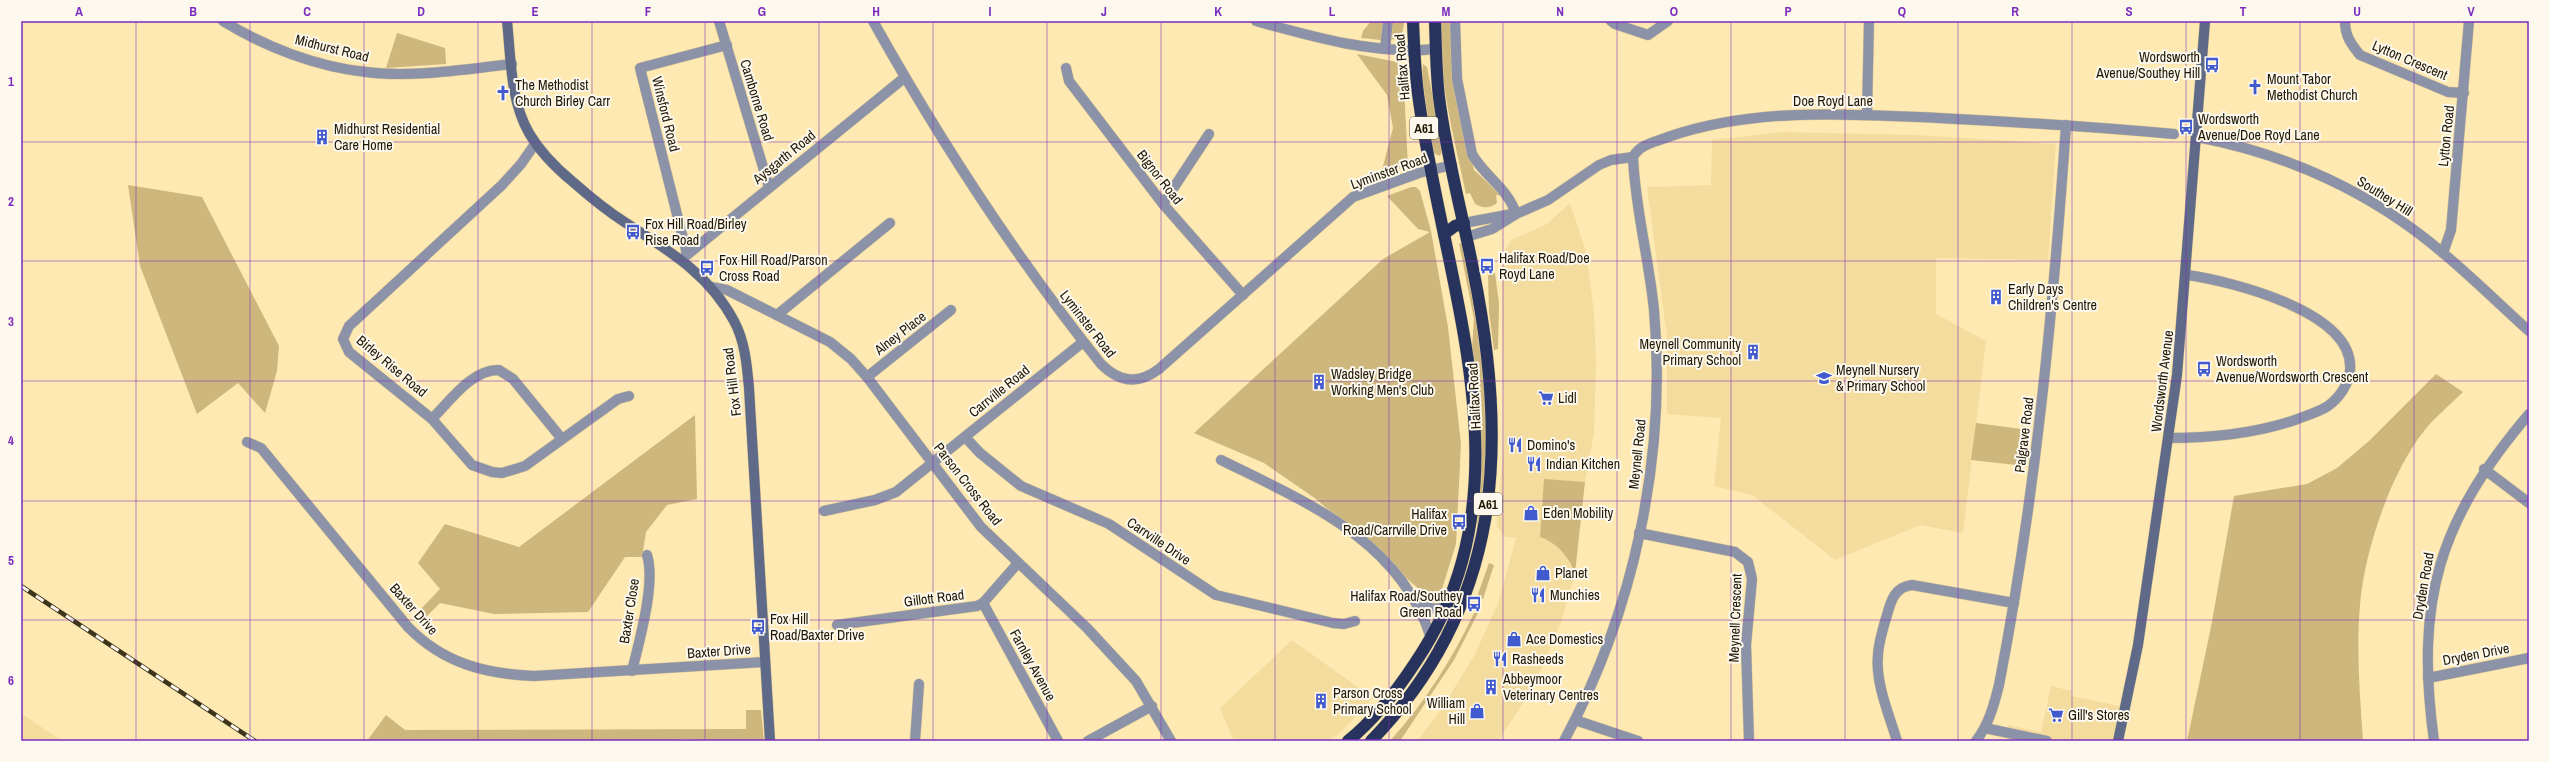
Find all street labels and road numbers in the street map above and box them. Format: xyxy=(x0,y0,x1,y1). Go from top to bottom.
street label: Midhurst Road xyxy=(293,30,371,66)
street label: Halifax Road xyxy=(1390,33,1414,101)
street label: Lytton Crescent xyxy=(2370,36,2450,84)
street label: Camborne Road xyxy=(736,57,778,143)
street label: Winsford Road xyxy=(648,75,684,153)
street label: Doe Royd Lane xyxy=(1793,92,1873,110)
street label: Lytton Road xyxy=(2434,104,2458,168)
road number: A61 xyxy=(1410,117,1438,139)
street label: Aysgarth Road xyxy=(748,126,819,188)
street label: Bignor Road xyxy=(1133,146,1187,208)
street label: Lyminster Road xyxy=(1348,149,1430,193)
street label: Southey Hill xyxy=(2354,172,2416,220)
street label: Lyminster Road xyxy=(1056,287,1120,361)
street label: Alney Place xyxy=(870,307,929,359)
street label: Wordsworth Avenue xyxy=(2147,329,2177,433)
street label: Birley Rise Road xyxy=(353,331,431,401)
street label: Fox Hill Road xyxy=(719,347,745,417)
street label: Carrville Road xyxy=(965,361,1033,421)
street label: Halifax Road xyxy=(1463,362,1485,430)
street label: Palgrave Road xyxy=(2010,396,2038,474)
street label: Meynell Road xyxy=(1624,418,1650,490)
street label: Parson Cross Road xyxy=(930,439,1006,529)
road number: A61 xyxy=(1474,493,1502,515)
street label: Carrville Drive xyxy=(1124,513,1194,569)
street label: Dryden Road xyxy=(2408,551,2438,621)
street label: Meynell Crescent xyxy=(1724,573,1746,663)
street label: Baxter Close xyxy=(615,577,643,645)
street label: Baxter Drive xyxy=(386,579,442,639)
street label: Gillott Road xyxy=(903,585,965,611)
street label: Farnley Avenue xyxy=(1006,626,1060,704)
street label: Dryden Drive xyxy=(2441,639,2511,669)
street label: Baxter Drive xyxy=(687,640,751,662)

